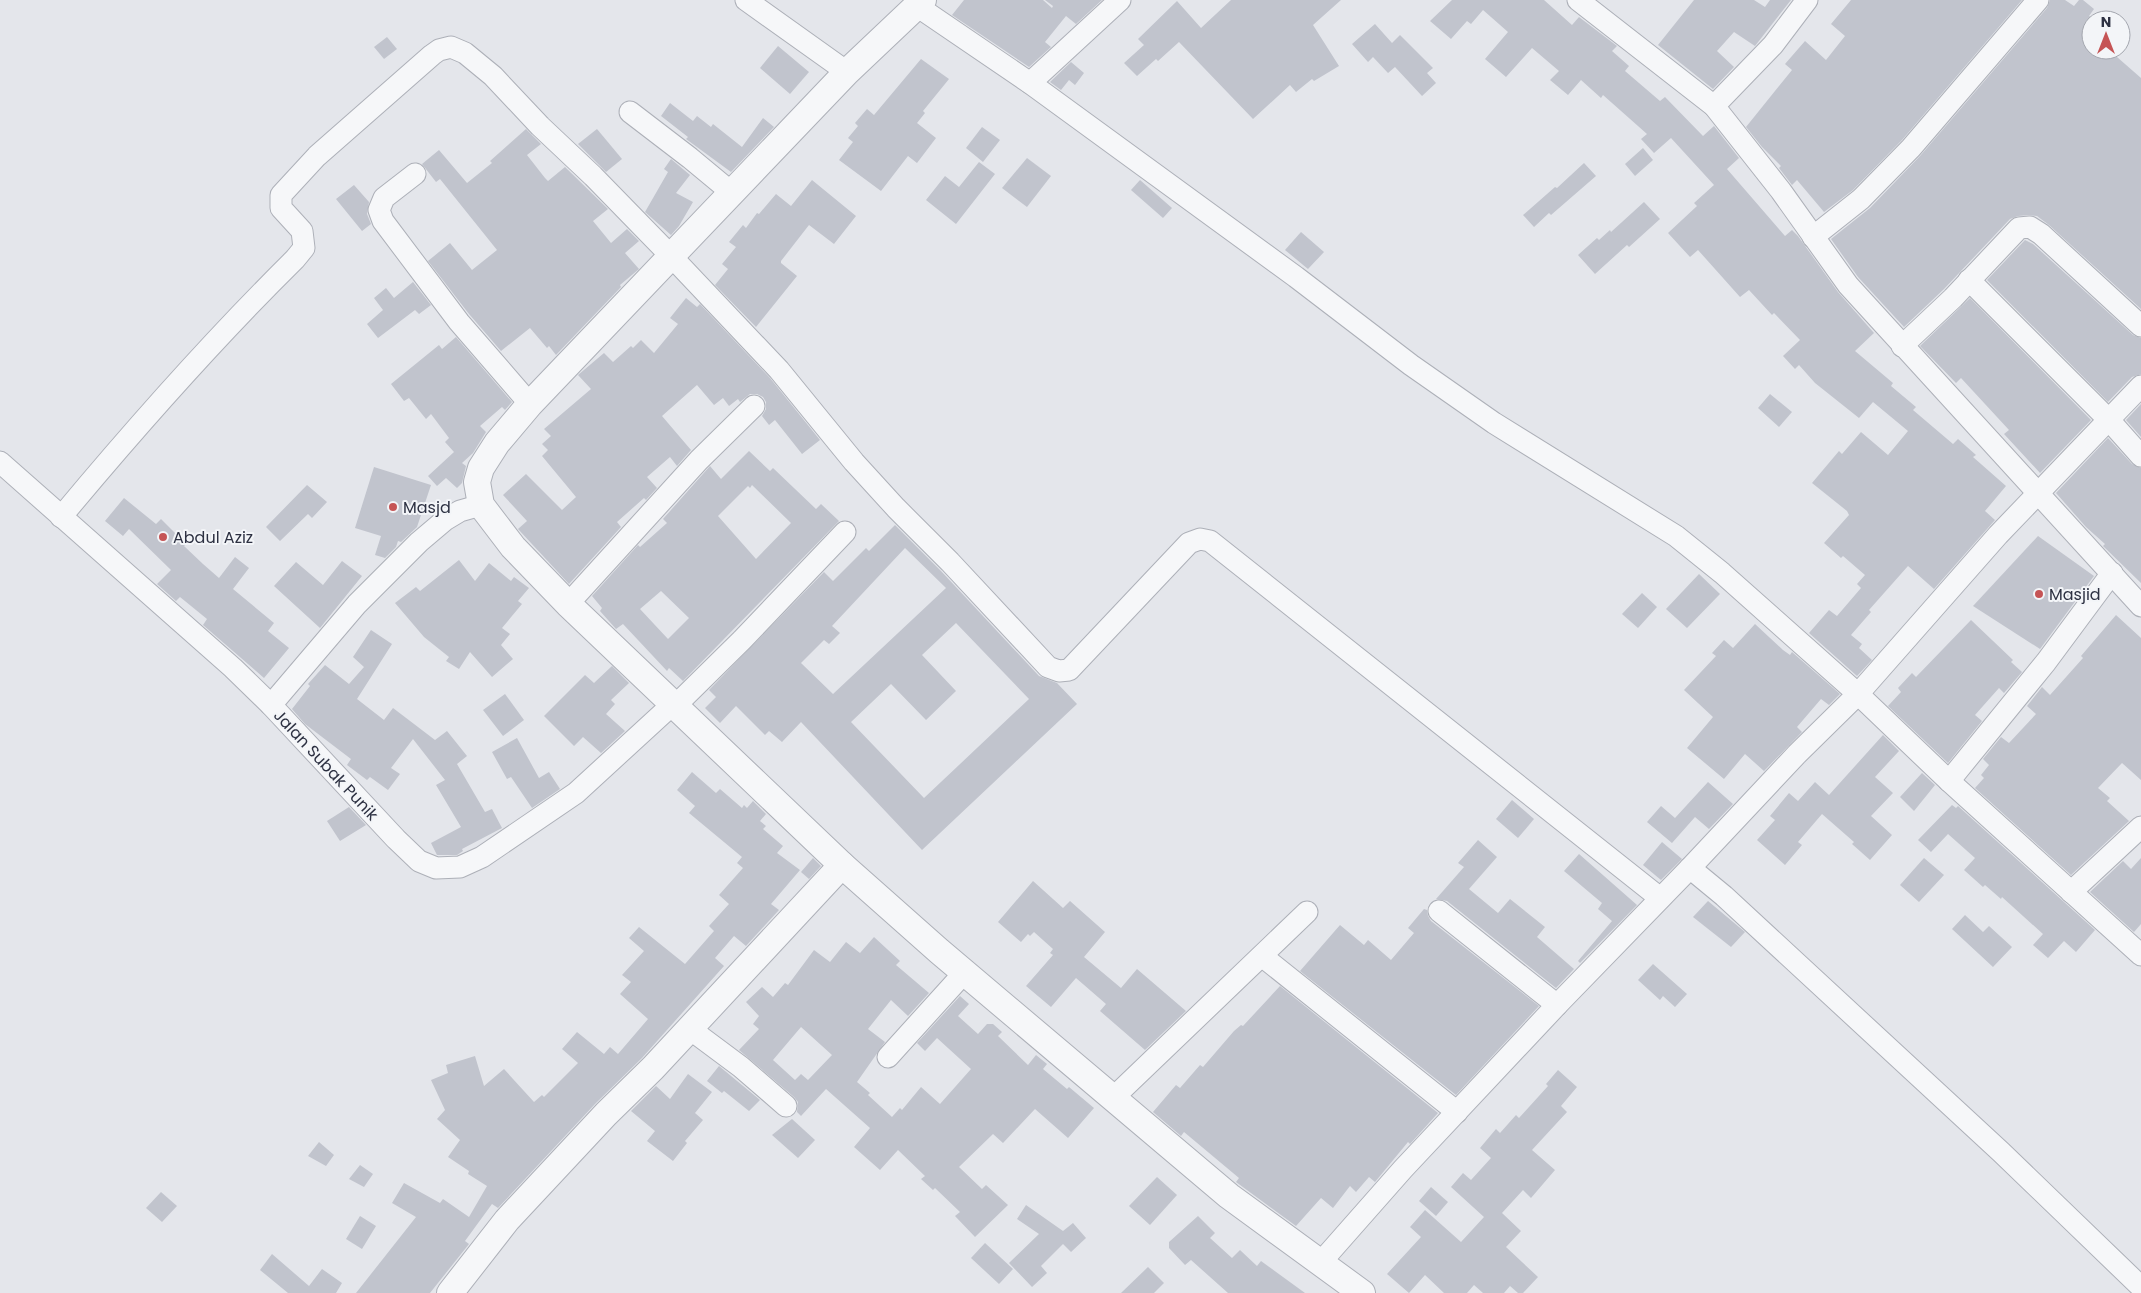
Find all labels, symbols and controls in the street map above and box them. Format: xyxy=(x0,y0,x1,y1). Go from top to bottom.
north arrow xyxy=(2081,10,2131,60)
text: N xyxy=(2101,12,2111,32)
place label: Masjd xyxy=(403,496,451,519)
marker: Masjd xyxy=(387,501,399,513)
place label: Abdul Aziz xyxy=(173,526,253,549)
marker: Abdul Aziz xyxy=(157,531,169,543)
place label: Masjid xyxy=(2049,583,2101,606)
marker: Masjid xyxy=(2033,588,2045,600)
street label: Jalan Subak Punik xyxy=(268,704,384,826)

